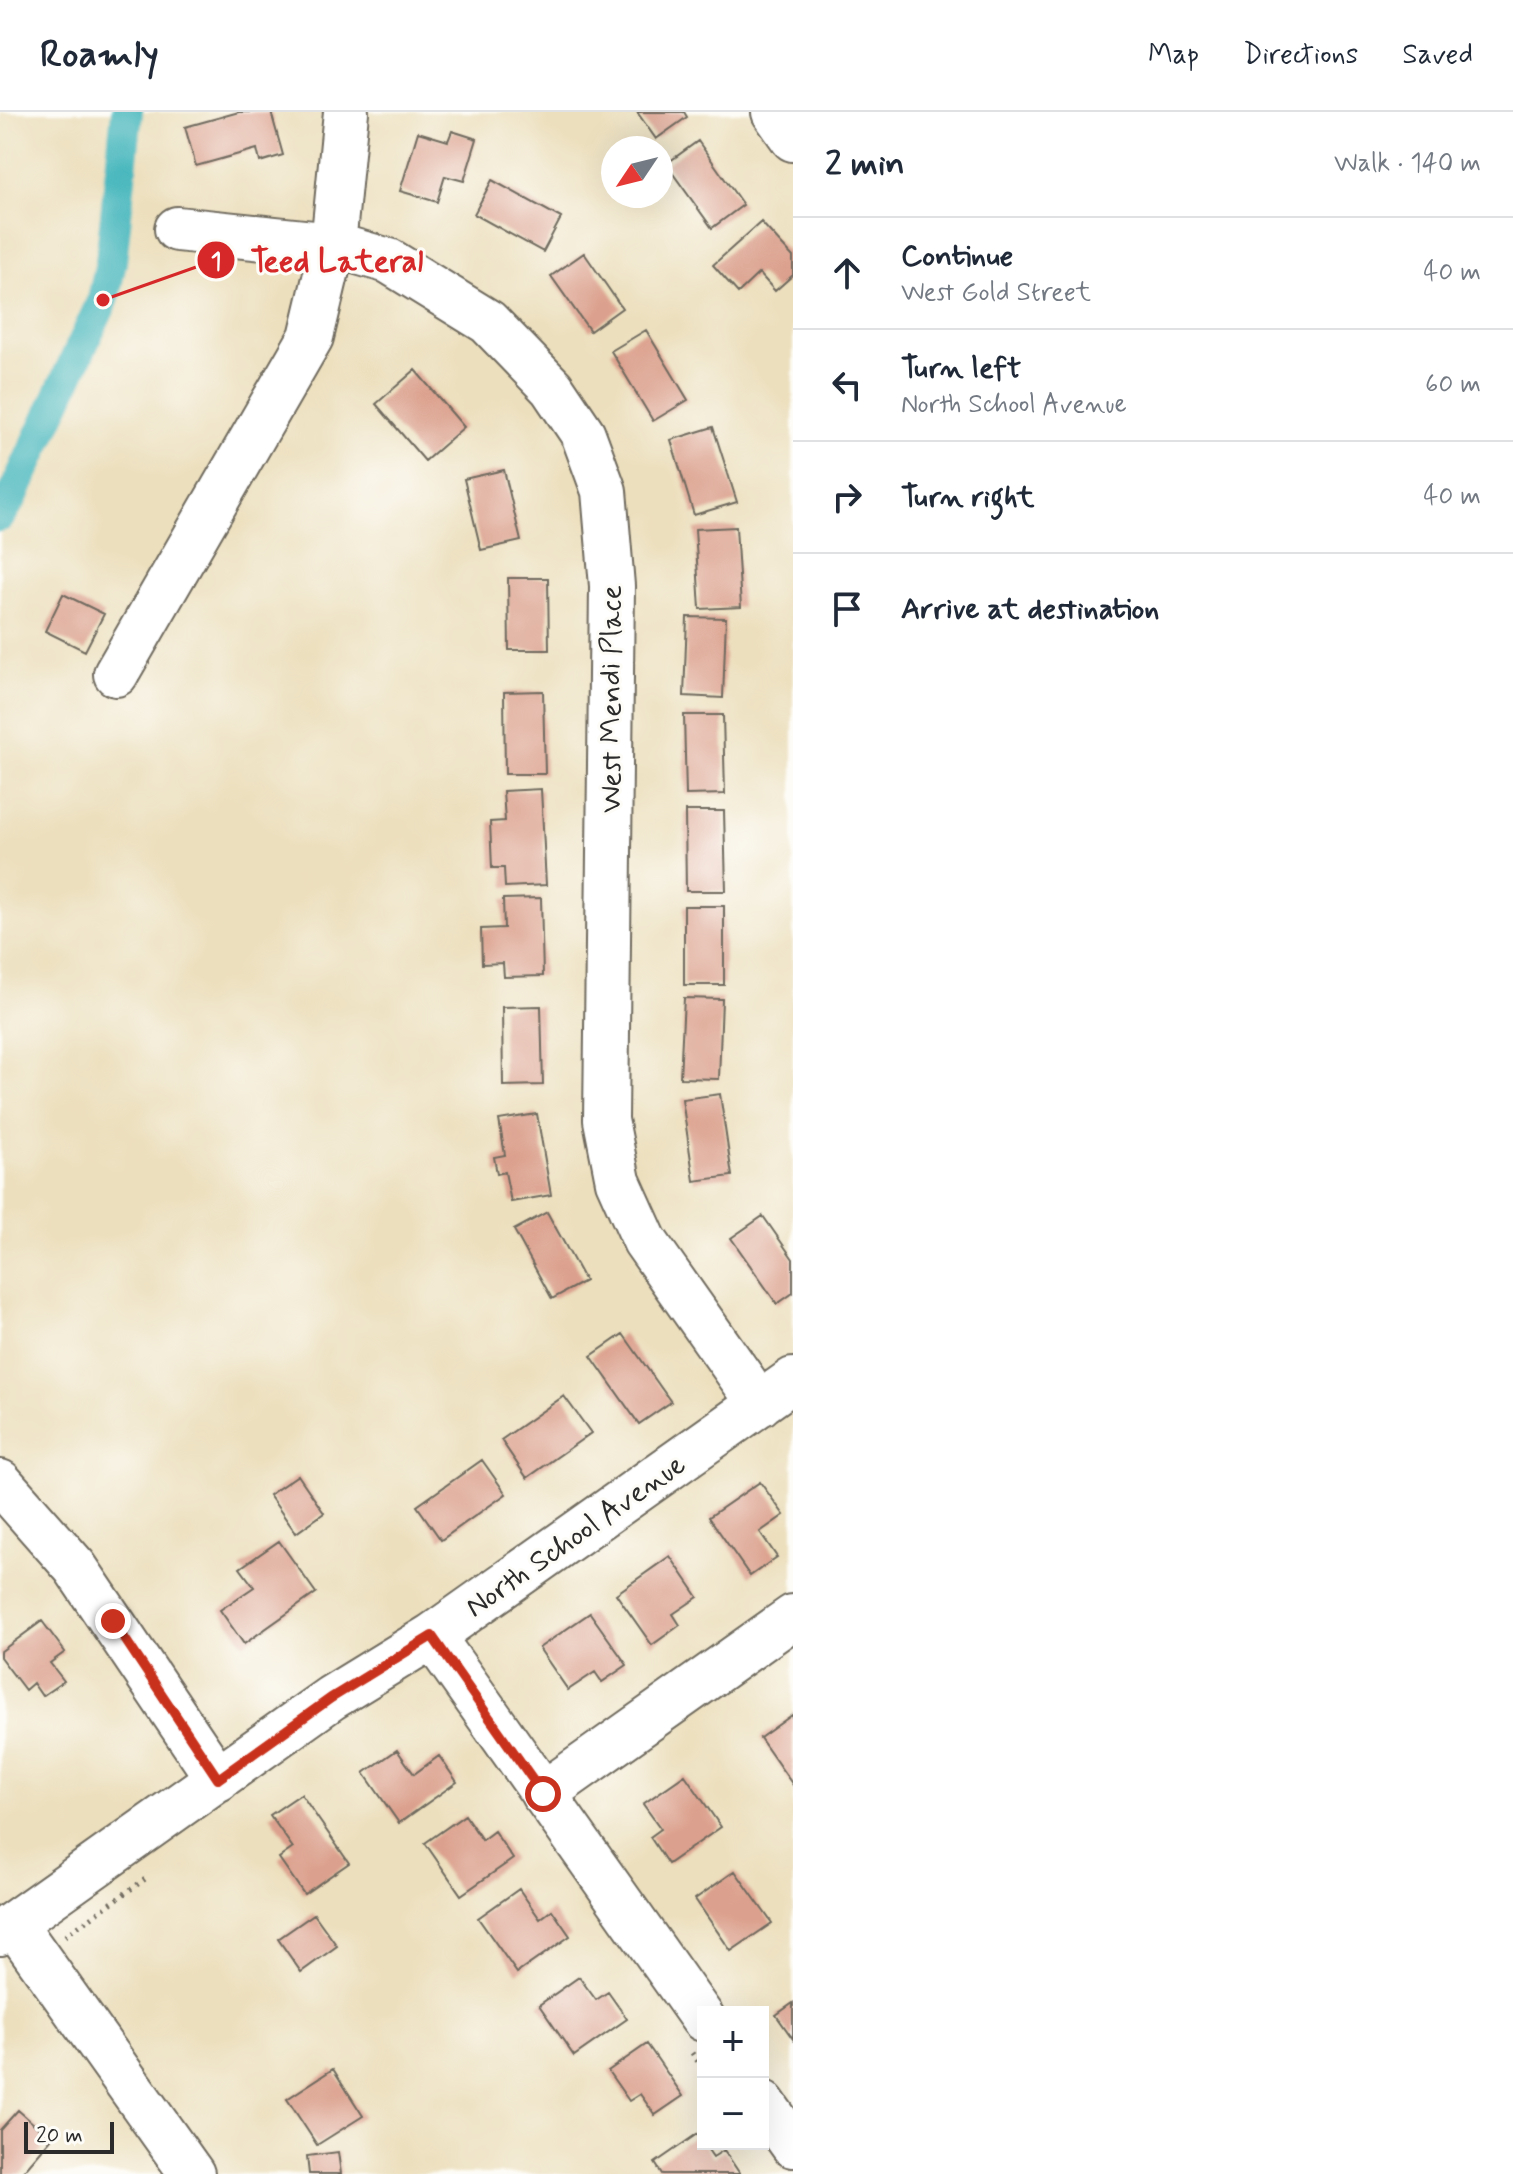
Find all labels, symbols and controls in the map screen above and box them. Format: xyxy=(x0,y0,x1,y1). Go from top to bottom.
text: Roamly xyxy=(40,31,159,80)
text: Map xyxy=(1148,37,1199,74)
text: Directions xyxy=(1243,37,1358,74)
text: Saved xyxy=(1402,37,1473,74)
north arrow xyxy=(601,136,673,208)
text: 2 min xyxy=(825,142,905,187)
text: Walk · 140 m xyxy=(1334,147,1481,181)
callout: Teed Lateral xyxy=(196,232,438,288)
text: Continue xyxy=(901,237,1013,276)
text: Teed Lateral xyxy=(251,241,423,283)
text: 1 xyxy=(211,247,221,278)
icon: ahead xyxy=(825,251,869,295)
text: 40 m xyxy=(1423,256,1481,290)
text: West Gold Street xyxy=(901,276,1091,310)
text: Turn left xyxy=(901,349,1021,388)
icon: left xyxy=(825,363,869,407)
text: 60 m xyxy=(1425,368,1481,402)
text: North School Avenue xyxy=(901,388,1127,422)
icon: right xyxy=(825,475,869,519)
text: Turn right xyxy=(901,478,1034,517)
text: 40 m xyxy=(1423,480,1481,514)
street label: West Mendi Place xyxy=(592,585,631,813)
icon: arrive xyxy=(825,587,869,631)
text: Arrive at destination xyxy=(901,590,1159,629)
street label: North School Avenue xyxy=(458,1446,694,1627)
route end xyxy=(95,1603,131,1639)
route start xyxy=(525,1776,561,1812)
map controls xyxy=(697,2006,769,2150)
button: + xyxy=(697,2006,769,2078)
button: − xyxy=(697,2078,769,2150)
scale bar xyxy=(24,2118,114,2154)
text: 20 m xyxy=(36,2122,83,2150)

